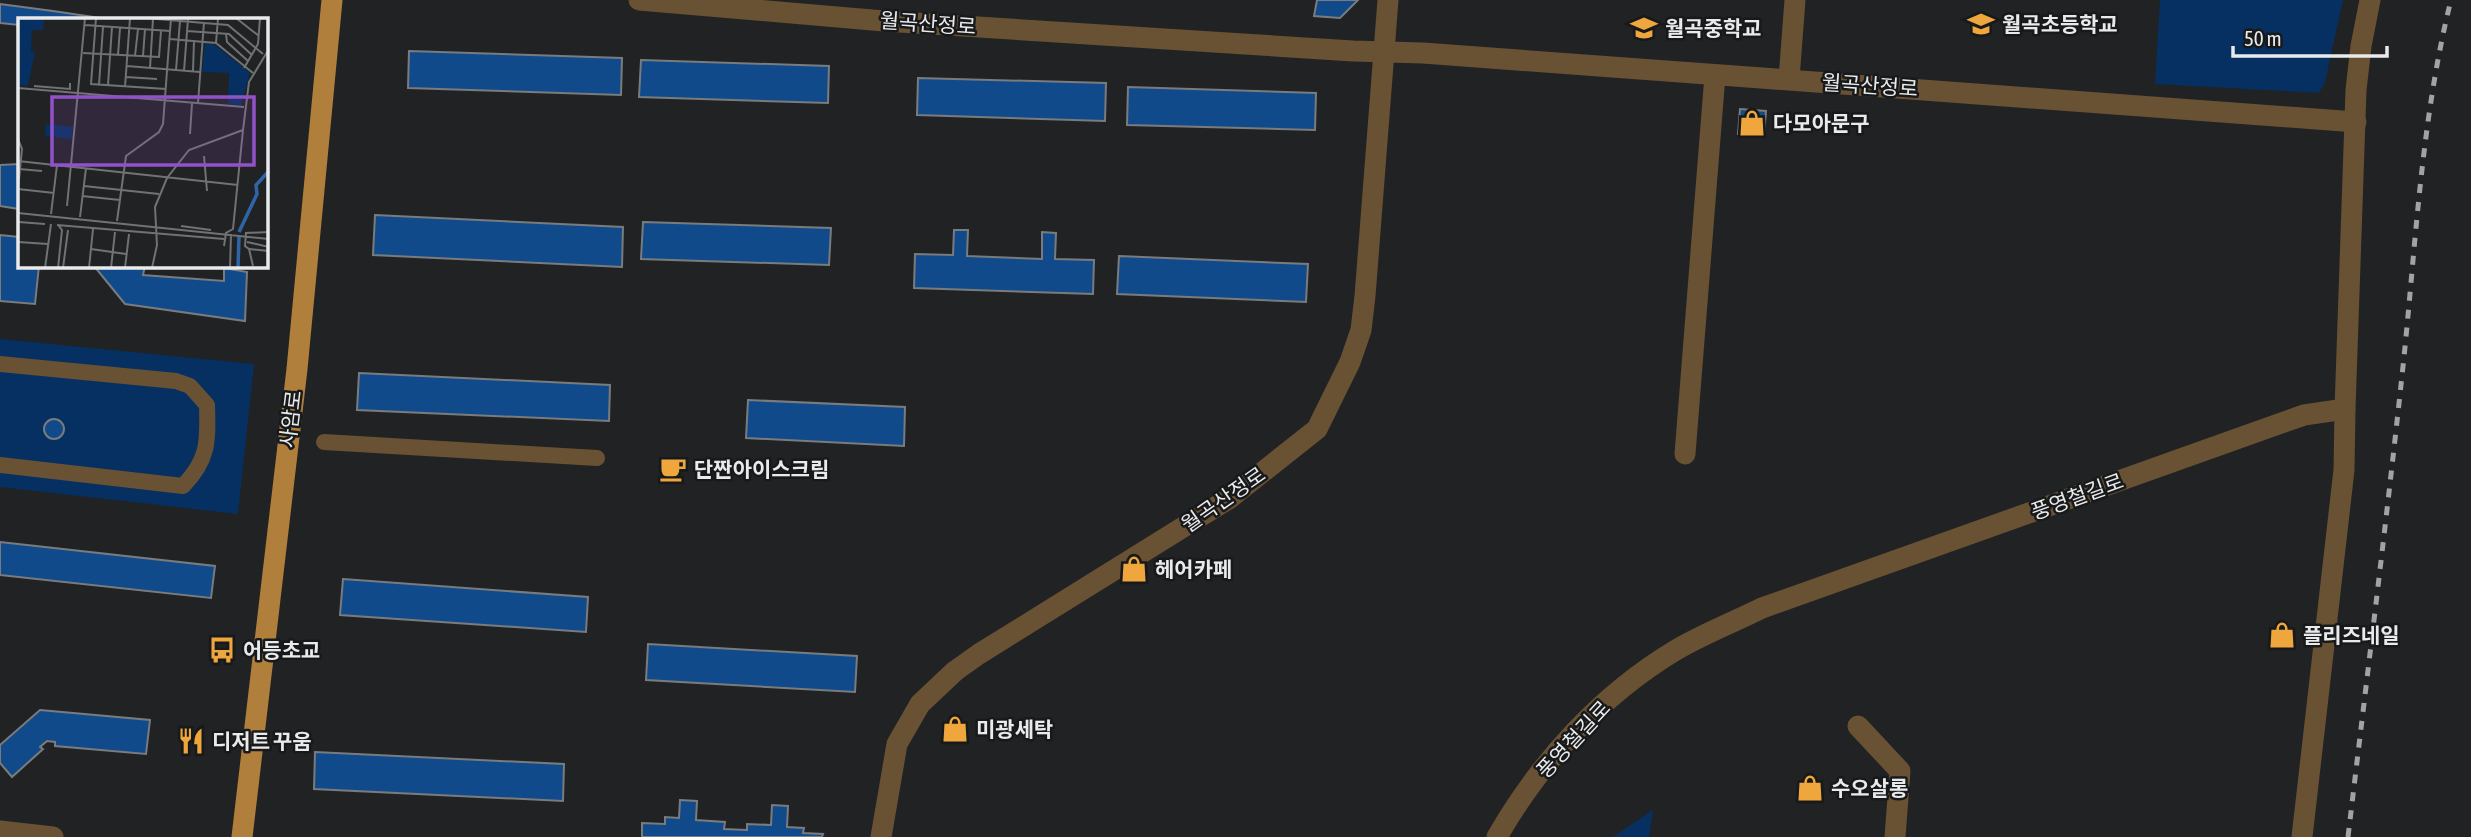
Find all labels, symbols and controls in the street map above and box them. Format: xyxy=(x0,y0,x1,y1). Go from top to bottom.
street label: 월곡산정로 xyxy=(879,8,977,38)
school or university icon: 월곡초등학교 xyxy=(1966,9,1996,39)
place label: 월곡초등학교 xyxy=(2002,12,2118,36)
school or university icon: 월곡중학교 xyxy=(1629,13,1659,43)
scale bar xyxy=(2233,14,2387,58)
place label: 월곡중학교 xyxy=(1665,16,1762,40)
inset map xyxy=(18,18,268,268)
text: 50 m xyxy=(2244,26,2282,50)
street label: 월곡산정로 xyxy=(1821,70,1919,100)
shop icon: 다모아문구 xyxy=(1737,108,1767,138)
place label: 다모아문구 xyxy=(1773,111,1870,135)
street label: 사암로 xyxy=(275,389,305,449)
cafe icon: 단짠아이스크림 xyxy=(658,454,688,484)
place label: 단짠아이스크림 xyxy=(694,457,829,481)
street label: 월곡산정로 xyxy=(1177,461,1269,537)
street label: 풍영철길로 xyxy=(2028,468,2126,524)
shop icon: 헤어카페 xyxy=(1119,554,1149,584)
place label: 헤어카페 xyxy=(1155,557,1232,581)
shop icon: 플리즈네일 xyxy=(2267,620,2297,650)
place label: 플리즈네일 xyxy=(2303,623,2400,647)
bus stop icon: 어등초교 xyxy=(207,635,237,665)
place label: 어등초교 xyxy=(243,638,320,662)
street label: 풍영철길로 xyxy=(1531,695,1615,783)
shop icon: 미광세탁 xyxy=(940,714,970,744)
place label: 미광세탁 xyxy=(976,717,1053,741)
restaurant icon: 디저트 꾸움 xyxy=(176,726,206,756)
place label: 디저트 꾸움 xyxy=(212,729,311,753)
shop icon: 수오살롱 xyxy=(1795,773,1825,803)
place label: 수오살롱 xyxy=(1831,776,1908,800)

